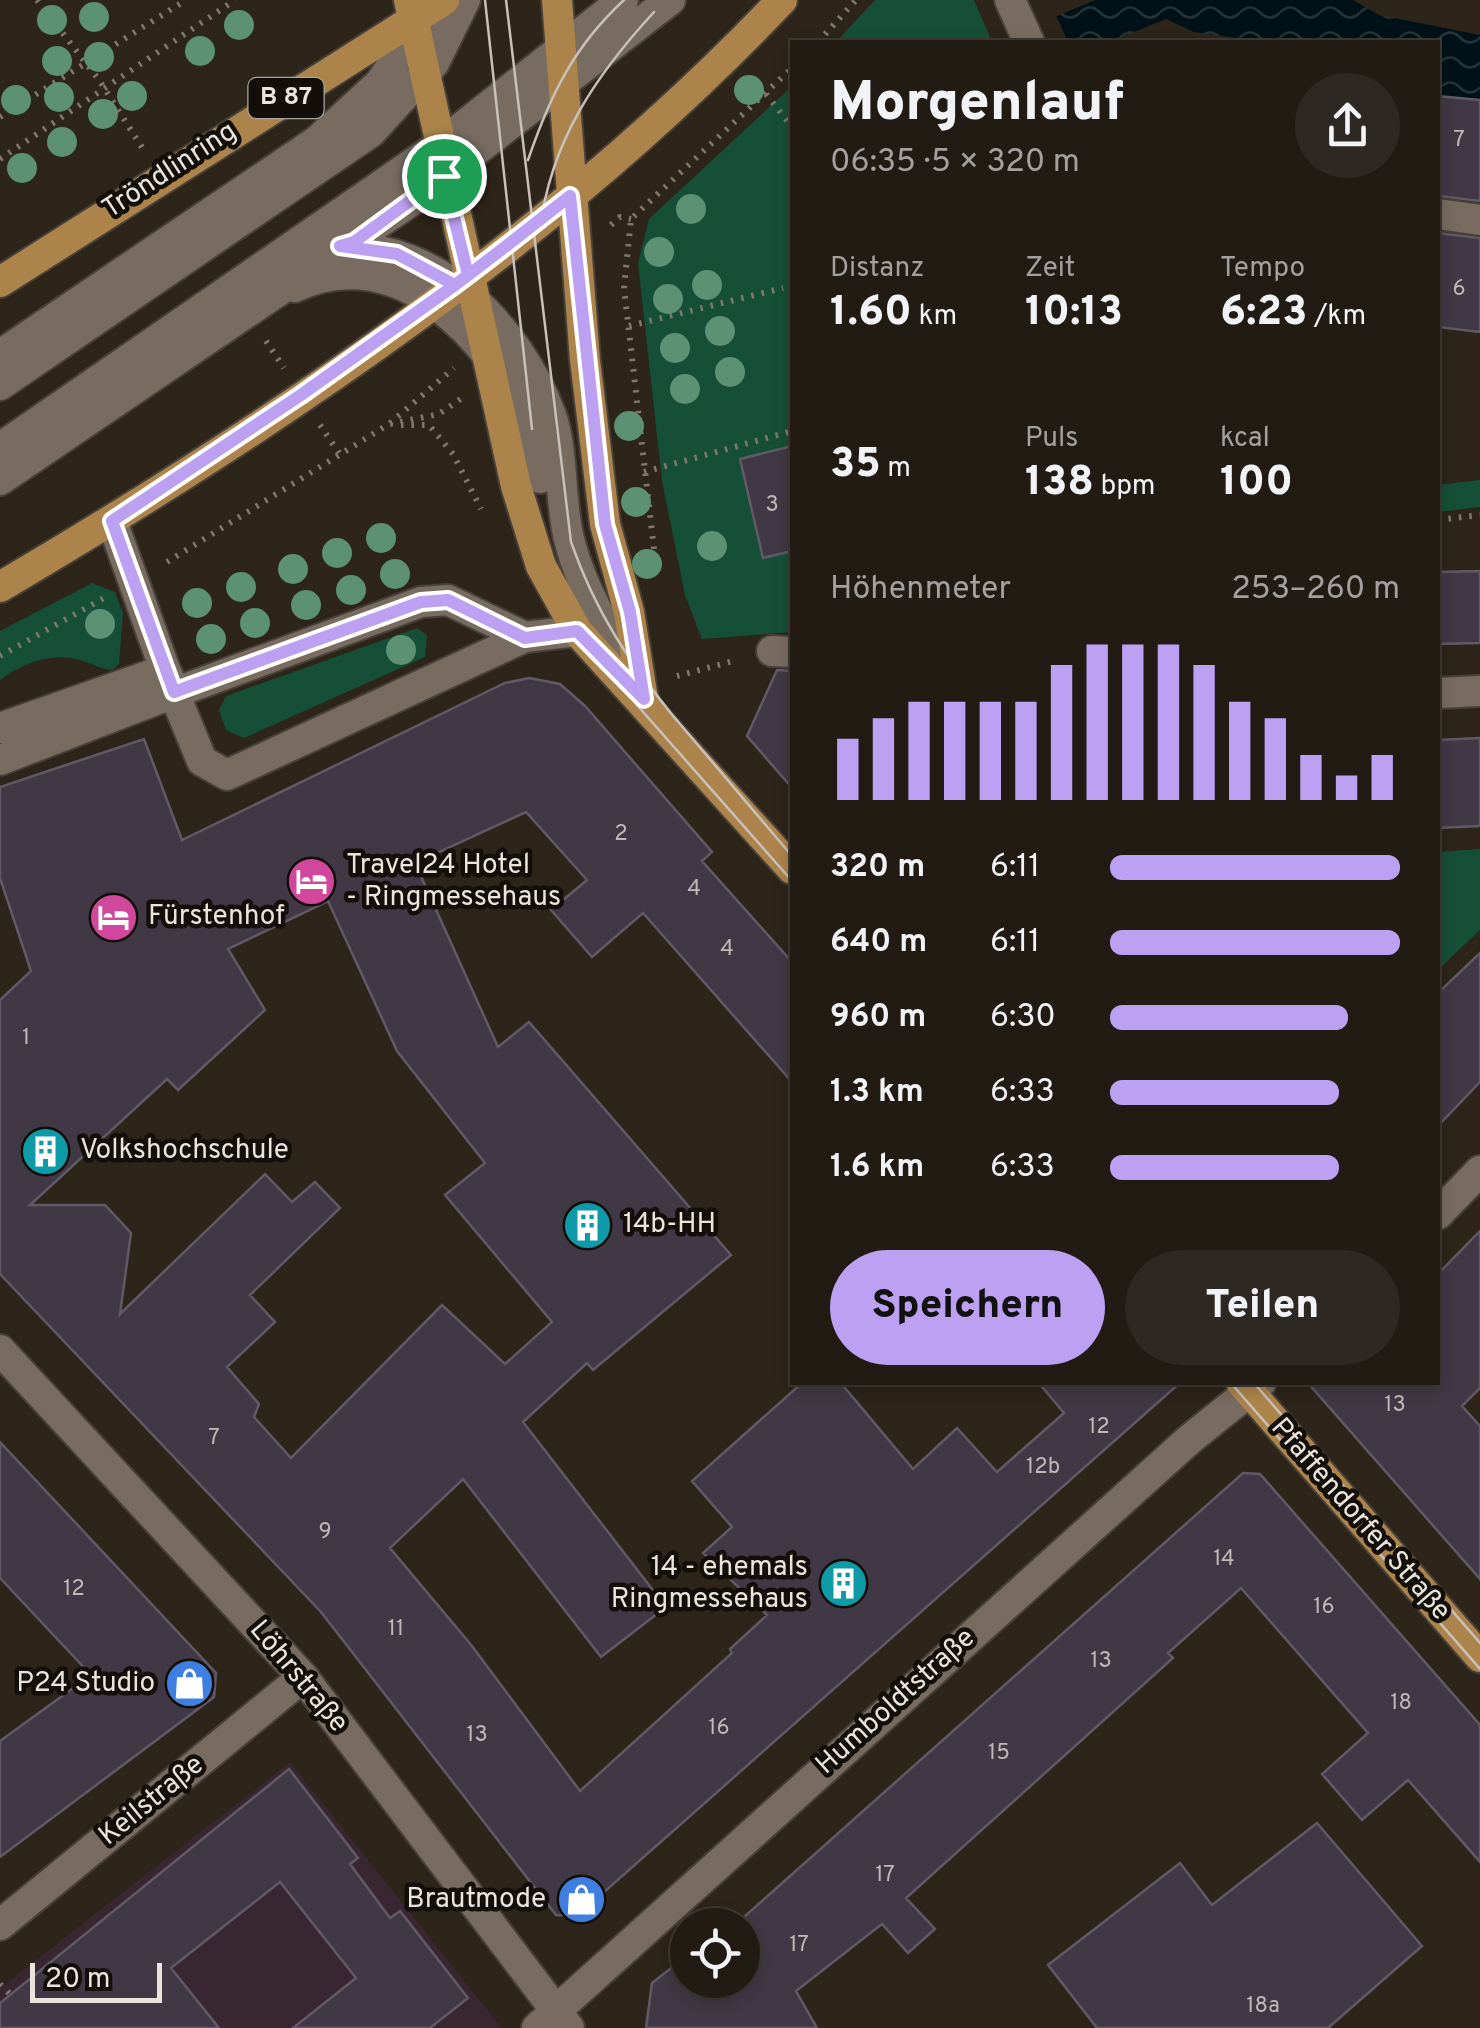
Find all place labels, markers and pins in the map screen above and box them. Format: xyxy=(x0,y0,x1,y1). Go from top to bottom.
pin xyxy=(402,134,487,219)
place label: Travel24 Hotel - Ringmessehaus xyxy=(346,848,561,916)
hotel icon: Travel24 Hotel - Ringmessehaus xyxy=(285,856,337,908)
hotel icon: Fürstenhof xyxy=(87,891,139,943)
place label: Fürstenhof xyxy=(148,899,285,935)
building icon: Volkshochschule xyxy=(19,1125,71,1177)
place label: Volkshochschule xyxy=(80,1133,289,1169)
building icon: 14b-HH xyxy=(562,1199,614,1251)
place label: 14b-HH xyxy=(623,1207,716,1243)
place label: 14 - ehemals Ringmessehaus xyxy=(611,1550,808,1618)
building icon: 14 - ehemals Ringmessehaus xyxy=(817,1558,869,1610)
shop icon: P24 Studio xyxy=(164,1658,216,1710)
place label: P24 Studio xyxy=(16,1666,155,1702)
shop icon: Brautmode xyxy=(555,1874,607,1926)
place label: Brautmode xyxy=(406,1882,546,1918)

